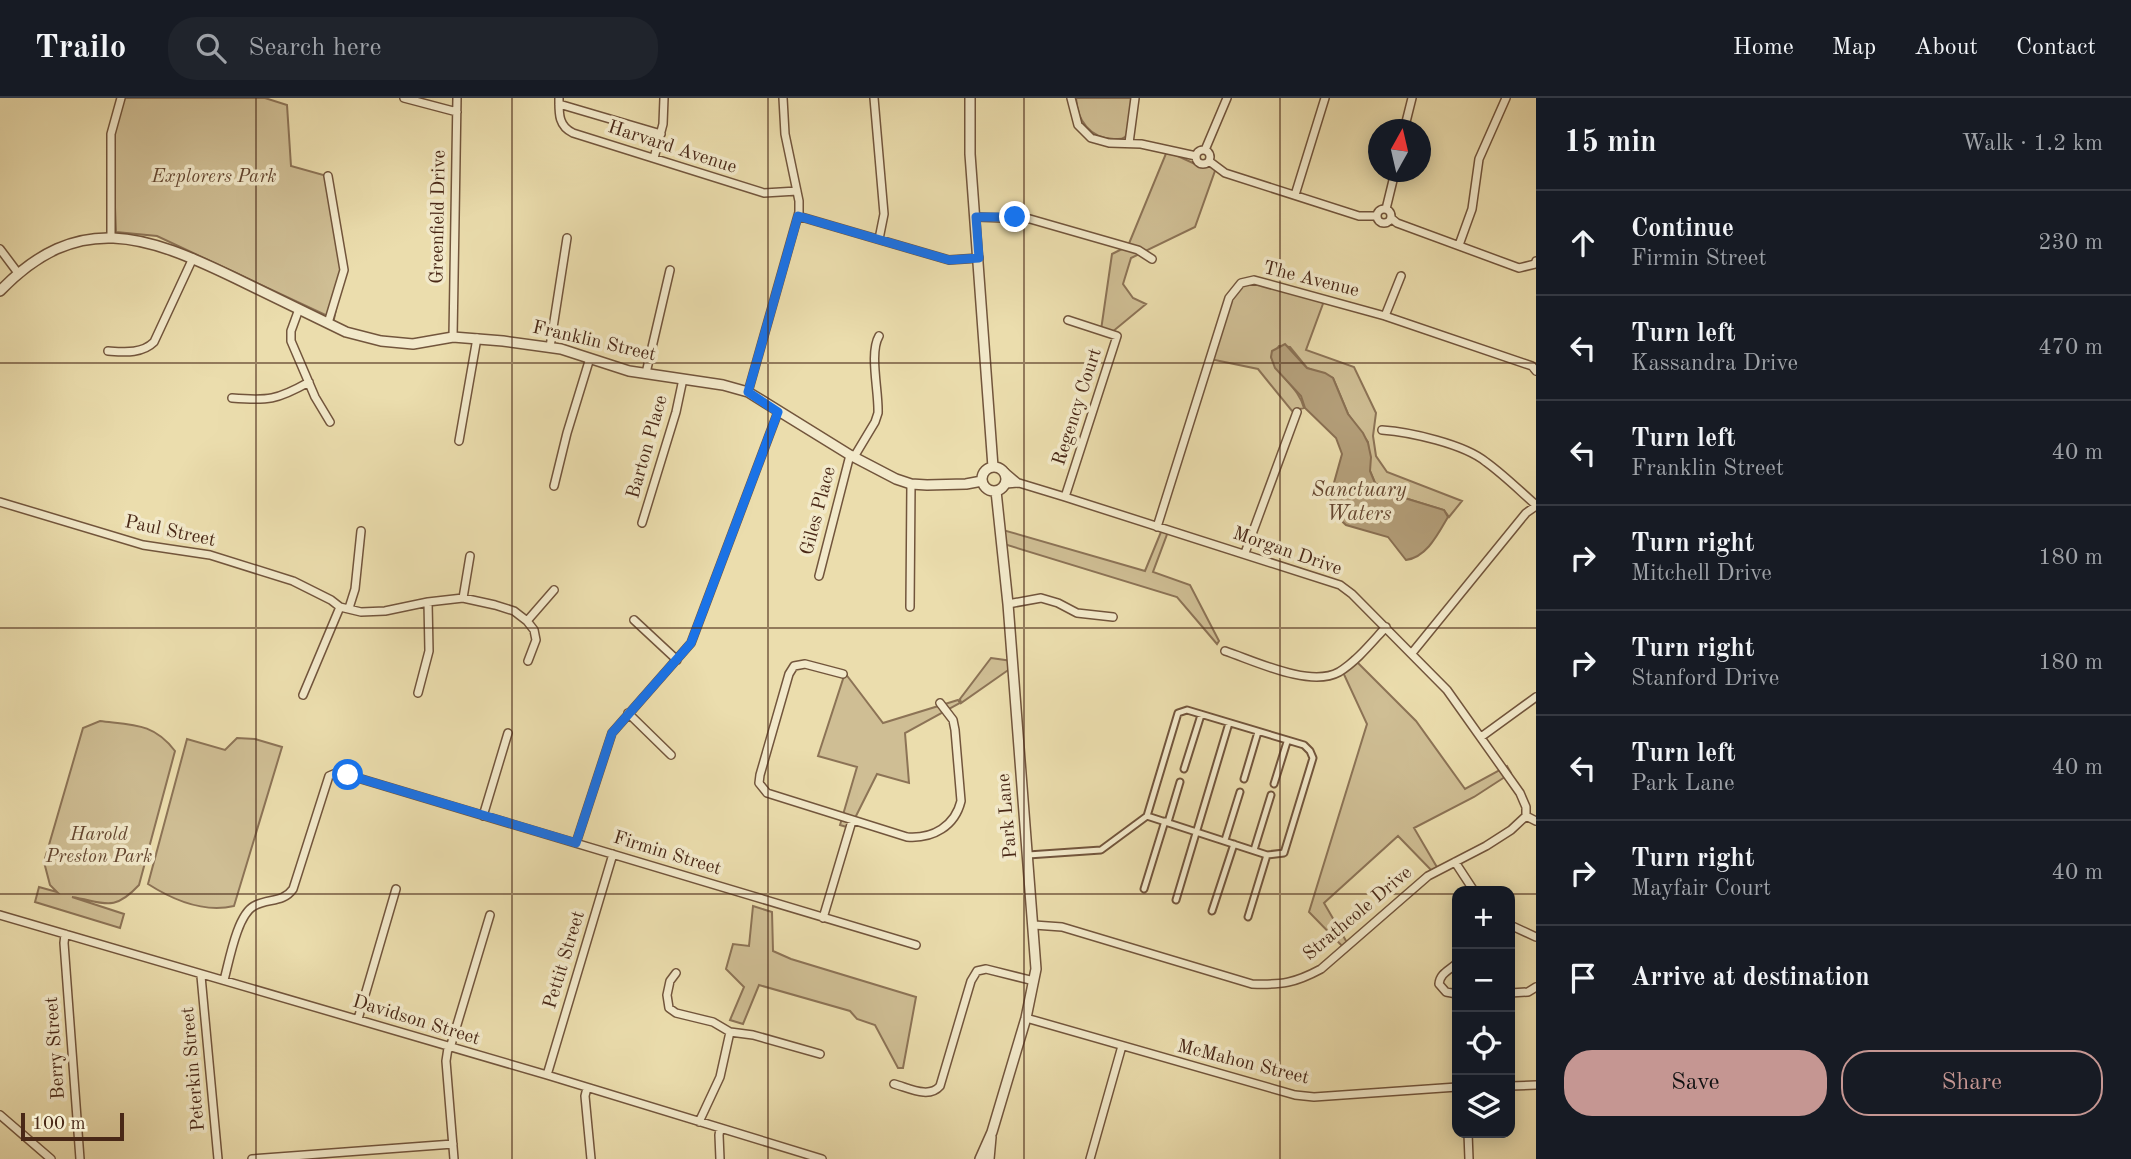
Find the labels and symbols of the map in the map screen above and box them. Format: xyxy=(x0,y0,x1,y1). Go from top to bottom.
street label: Harvard Avenue xyxy=(605,118,739,178)
north arrow xyxy=(1368,119,1431,182)
street label: Greenfield Drive xyxy=(428,150,450,284)
park label: Explorers Park xyxy=(150,168,277,187)
route end xyxy=(999,201,1030,232)
street label: The Avenue xyxy=(1261,259,1361,301)
street label: Franklin Street xyxy=(530,319,658,365)
street label: Regency Court xyxy=(1050,346,1106,468)
street label: Barton Place xyxy=(624,393,672,501)
street label: Giles Place xyxy=(798,465,840,557)
water label: Sanctuary Waters xyxy=(1312,480,1407,525)
street label: Paul Street xyxy=(123,513,217,551)
street label: Morgan Drive xyxy=(1230,524,1344,580)
route start xyxy=(332,759,363,790)
street label: Park Lane xyxy=(995,773,1021,859)
park label: Harold Preston Park xyxy=(45,826,152,867)
street label: Firmin Street xyxy=(611,829,723,879)
street label: Strathcole Drive xyxy=(1300,863,1416,965)
street label: Pettit Street xyxy=(541,909,589,1011)
street label: Davidson Street xyxy=(350,993,482,1049)
street label: Berry Street xyxy=(43,996,69,1100)
street label: Peterkin Street xyxy=(179,1006,209,1132)
street label: McMahon Street xyxy=(1175,1037,1311,1089)
scale bar xyxy=(21,1110,124,1142)

